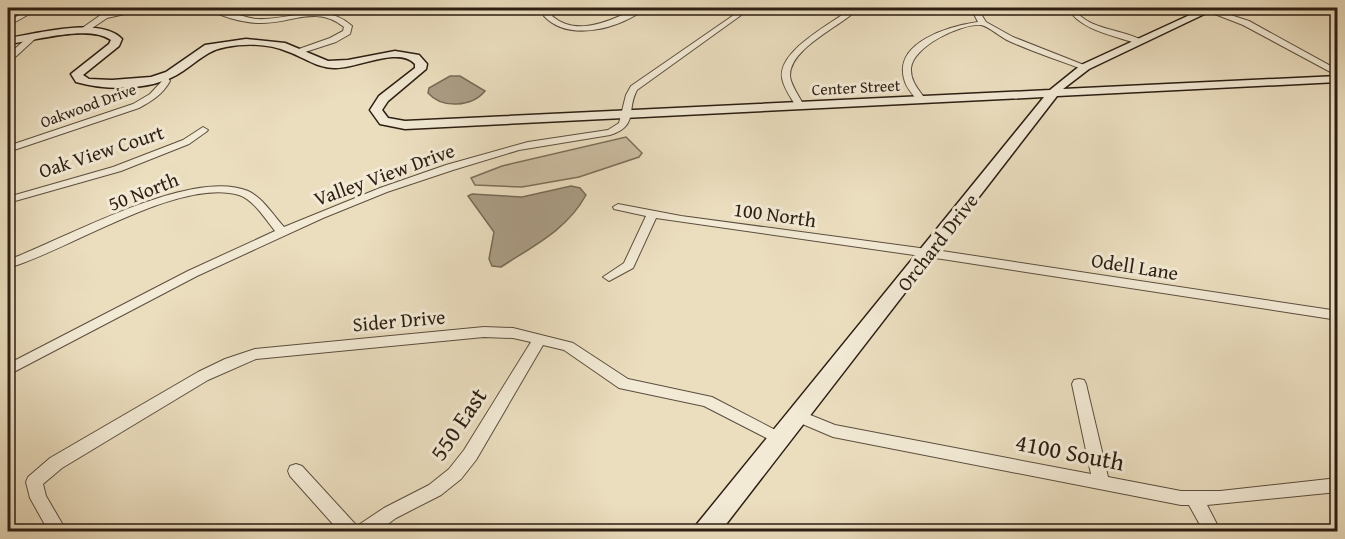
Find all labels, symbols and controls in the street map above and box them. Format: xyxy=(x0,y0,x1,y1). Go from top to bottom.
street label: Center Street xyxy=(811,73,901,101)
street label: Oakwood Drive xyxy=(37,76,139,134)
street label: Oak View Court xyxy=(35,117,167,185)
street label: Valley View Drive xyxy=(310,135,458,213)
street label: 50 North xyxy=(104,164,182,218)
street label: Orchard Drive xyxy=(889,187,985,297)
street label: 100 North xyxy=(732,194,818,234)
street label: Odell Lane xyxy=(1089,245,1181,287)
street label: Sider Drive xyxy=(351,302,447,338)
street label: 550 East xyxy=(421,380,496,468)
street label: 4100 South xyxy=(1012,424,1128,480)

